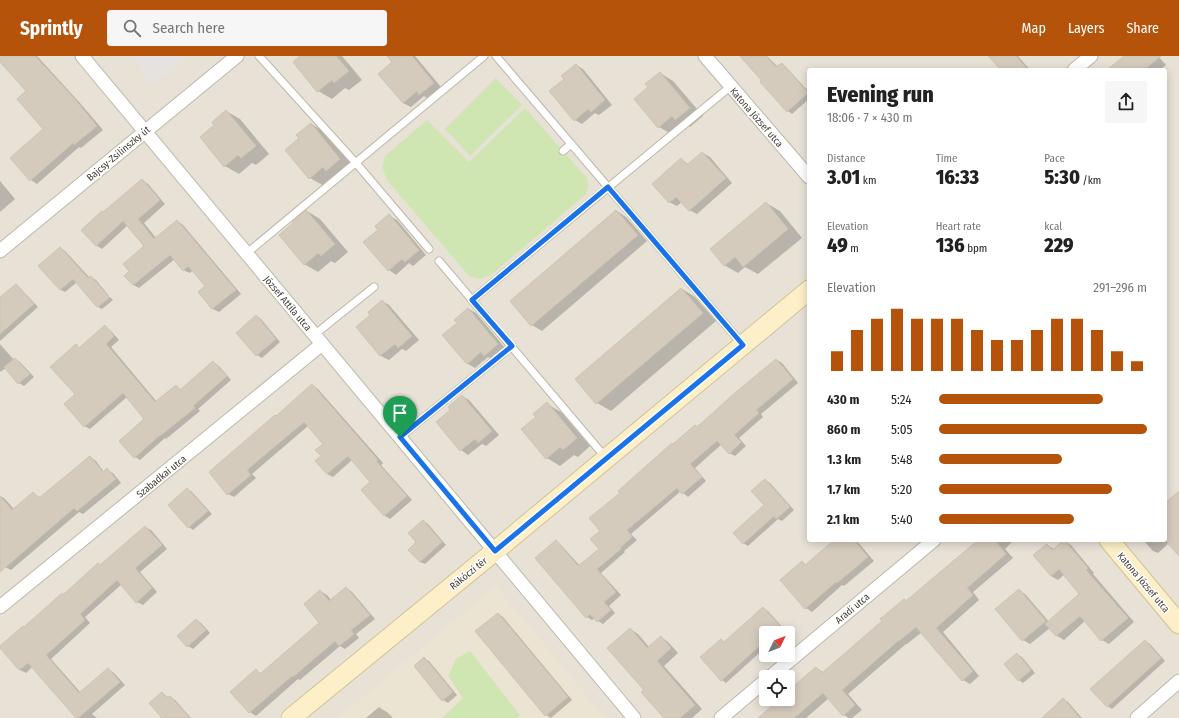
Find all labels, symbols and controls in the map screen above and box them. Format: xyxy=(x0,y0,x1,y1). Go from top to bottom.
search box xyxy=(107,10,387,46)
text: Sprintly xyxy=(20,17,83,40)
icon: search xyxy=(121,17,143,39)
text: Search here xyxy=(153,19,225,37)
text: Map xyxy=(1022,20,1046,37)
text: Layers xyxy=(1068,20,1104,37)
text: Share xyxy=(1126,20,1159,37)
text: Evening run xyxy=(827,81,934,108)
button: share xyxy=(1105,81,1147,123)
street label: Katona József utca xyxy=(727,85,785,150)
text: 18:06 · 7 × 430 m xyxy=(827,110,912,125)
street label: Bajcsy-Zsilinszky út xyxy=(84,123,153,184)
text: Distance xyxy=(827,152,866,165)
text: Time xyxy=(936,152,957,165)
text: Pace xyxy=(1044,152,1065,165)
text: 3.01 xyxy=(827,165,860,189)
text: 16:33 xyxy=(936,165,979,189)
text: 5:30 xyxy=(1044,165,1080,189)
text: km xyxy=(860,174,876,187)
text: /km xyxy=(1080,174,1101,187)
text: Elevation xyxy=(827,220,868,233)
text: Heart rate xyxy=(936,220,981,233)
text: kcal xyxy=(1044,220,1062,233)
text: 49 xyxy=(827,233,848,257)
text: 136 xyxy=(936,233,965,257)
text: 229 xyxy=(1044,233,1074,257)
text: m xyxy=(848,242,859,255)
text: bpm xyxy=(965,242,987,255)
street label: József Attila utca xyxy=(261,274,314,334)
text: Elevation xyxy=(827,280,876,295)
text: 291–296 m xyxy=(1093,280,1147,295)
text: 430 m xyxy=(827,392,859,407)
text: 5:24 xyxy=(891,392,912,407)
pin xyxy=(383,396,417,437)
icon: arrive xyxy=(389,402,411,424)
text: 860 m xyxy=(827,422,860,437)
text: 5:05 xyxy=(891,422,912,437)
text: 1.3 km xyxy=(827,452,861,467)
text: 5:48 xyxy=(891,452,912,467)
street label: Szabadkai utca xyxy=(134,453,189,501)
text: 1.7 km xyxy=(827,482,860,497)
text: 5:20 xyxy=(891,482,912,497)
text: 2.1 km xyxy=(827,512,859,527)
text: 5:40 xyxy=(891,512,913,527)
street label: Katona József utca xyxy=(1115,550,1172,615)
street label: Rákóczi tér xyxy=(447,555,490,593)
street label: Aradi utca xyxy=(833,591,872,627)
north arrow xyxy=(759,626,795,662)
map controls xyxy=(759,626,795,706)
button: locate xyxy=(759,670,795,706)

